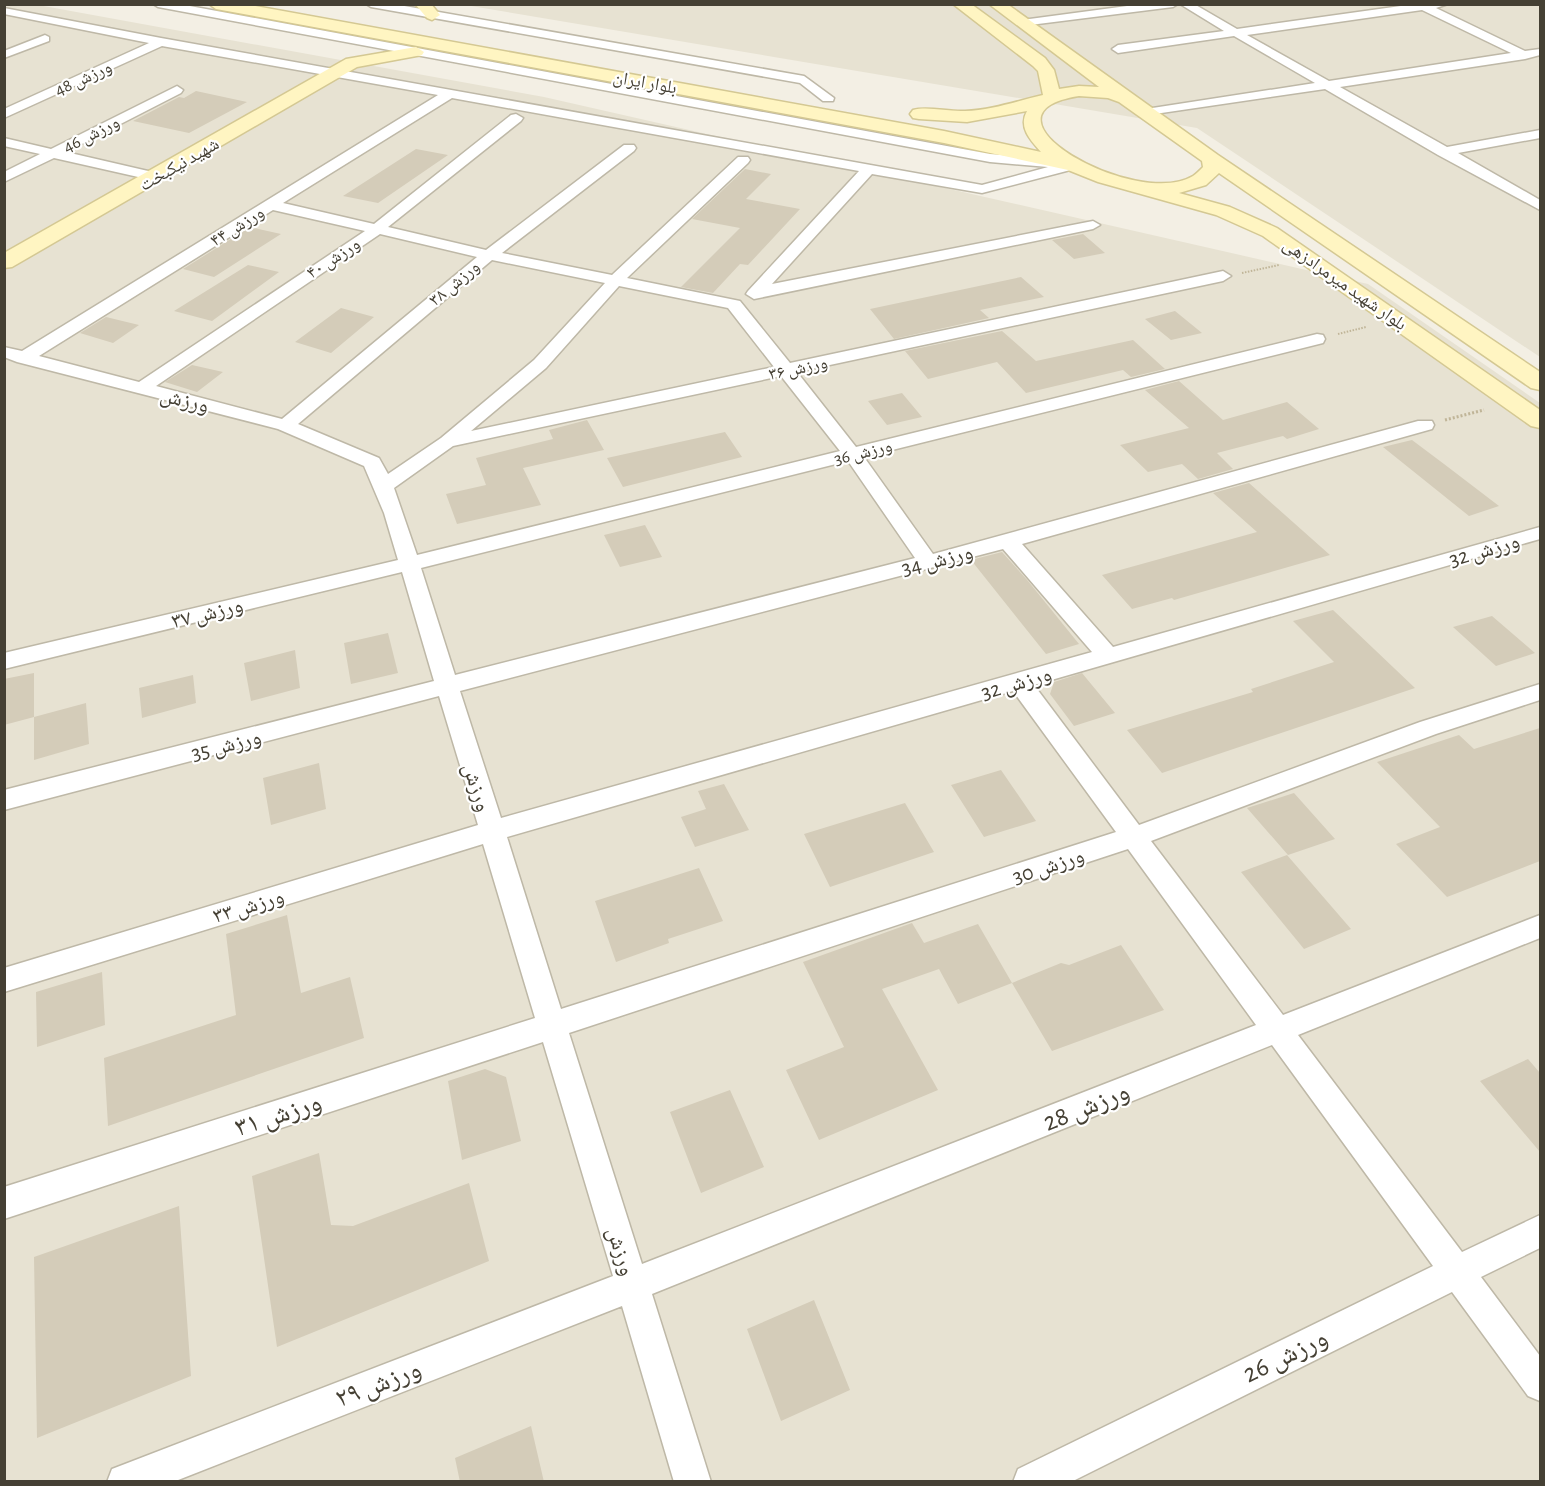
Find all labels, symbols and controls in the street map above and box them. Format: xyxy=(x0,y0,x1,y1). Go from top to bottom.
street label: ورزش 48 xyxy=(52,58,115,101)
street label: بلوار ایران xyxy=(611,69,678,98)
street label: ورزش 46 xyxy=(60,113,123,158)
street label: شهید نیکبخت xyxy=(137,135,223,195)
street label: ورزش ۴۴ xyxy=(207,203,268,251)
street label: ورزش ۴۰ xyxy=(304,235,364,283)
street label: بلوار شهید میرمرادزهی xyxy=(1279,235,1410,335)
street label: ورزش ۳۸ xyxy=(426,258,484,311)
street label: ورزش ۳۶ xyxy=(767,354,829,385)
street label: ورزش xyxy=(158,383,211,419)
street label: ورزش 36 xyxy=(832,437,894,470)
street label: ورزش 32 xyxy=(1447,529,1523,572)
street label: ورزش 34 xyxy=(899,540,976,581)
street label: ورزش ۳۷ xyxy=(169,593,246,634)
street label: ورزش 32 xyxy=(979,662,1055,705)
street label: ورزش 35 xyxy=(189,726,264,766)
street label: ورزش xyxy=(457,760,495,815)
street label: ورزش 30 xyxy=(1010,844,1087,890)
street label: ورزش ۳۳ xyxy=(210,885,287,929)
street label: ورزش 28 xyxy=(1039,1077,1134,1138)
street label: ورزش ۳۱ xyxy=(231,1088,326,1143)
street label: ورزش xyxy=(601,1224,639,1279)
street label: ورزش 26 xyxy=(1239,1324,1333,1389)
street label: ورزش ۲۹ xyxy=(332,1355,426,1414)

